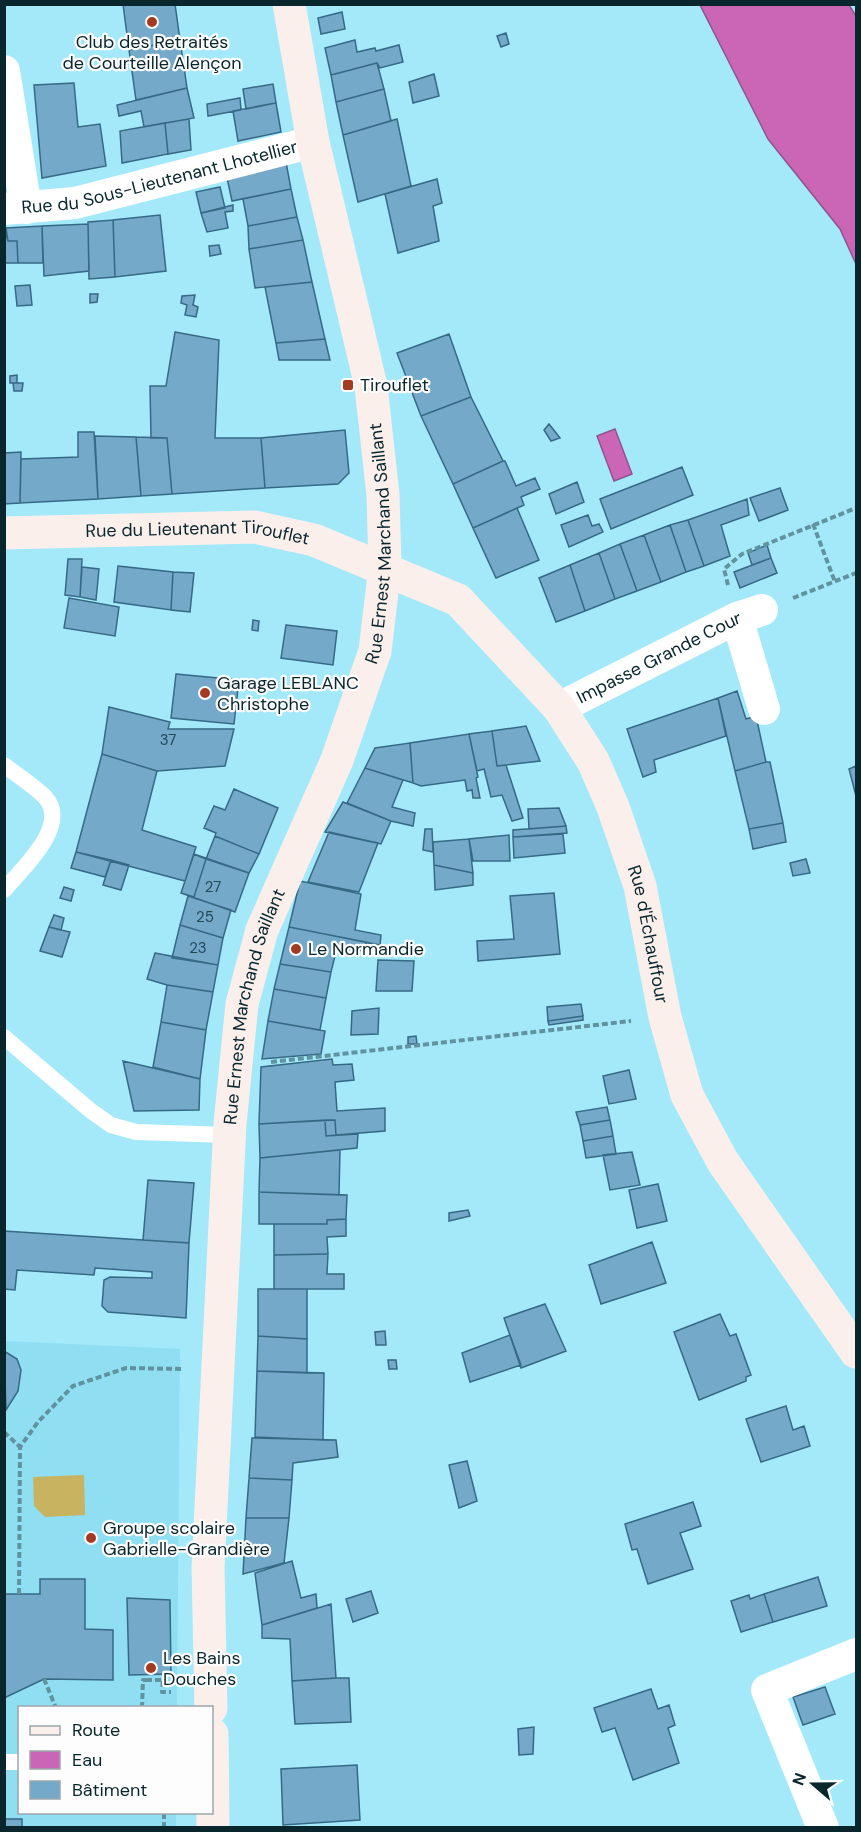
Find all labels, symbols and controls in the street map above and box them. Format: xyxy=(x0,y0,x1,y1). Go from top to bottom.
marker: Club des Retraités de Courteille Alençon xyxy=(145,15,159,29)
place label: Club des Retraités de Courteille Alençon xyxy=(62,30,242,75)
street label: Rue du Sous-Lieutenant Lhotellier xyxy=(20,134,300,219)
place label: Tirouflet xyxy=(360,373,429,397)
marker: Tirouflet xyxy=(341,378,355,392)
street label: Rue Ernest Marchand Saillant xyxy=(359,422,397,667)
street label: Rue du Lieutenant Tirouflet xyxy=(85,515,312,551)
street label: Impasse Grande Cour xyxy=(572,605,744,709)
place label: Garage LEBLANC Christophe xyxy=(217,671,359,716)
marker: Garage LEBLANC Christophe xyxy=(198,686,212,700)
house number: 37 xyxy=(160,730,176,750)
street label: Rue d'Échauffour xyxy=(622,862,674,1006)
house number: 27 xyxy=(205,877,221,897)
street label: Rue Ernest Marchand Saillant xyxy=(218,885,291,1126)
house number: 25 xyxy=(196,907,214,927)
place label: Le Normandie xyxy=(308,937,424,961)
house number: 23 xyxy=(189,938,207,958)
marker: Le Normandie xyxy=(289,942,303,956)
place label: Groupe scolaire Gabrielle-Grandière xyxy=(103,1516,270,1561)
marker: Groupe scolaire Gabrielle-Grandière xyxy=(84,1531,98,1545)
place label: Les Bains Douches xyxy=(163,1646,241,1691)
marker: Les Bains Douches xyxy=(144,1661,158,1675)
legend xyxy=(18,1706,213,1814)
text: Route xyxy=(72,1718,120,1742)
text: Eau xyxy=(72,1748,102,1772)
north arrow xyxy=(783,1754,843,1814)
text: N xyxy=(788,1770,811,1788)
text: Bâtiment xyxy=(72,1778,147,1802)

